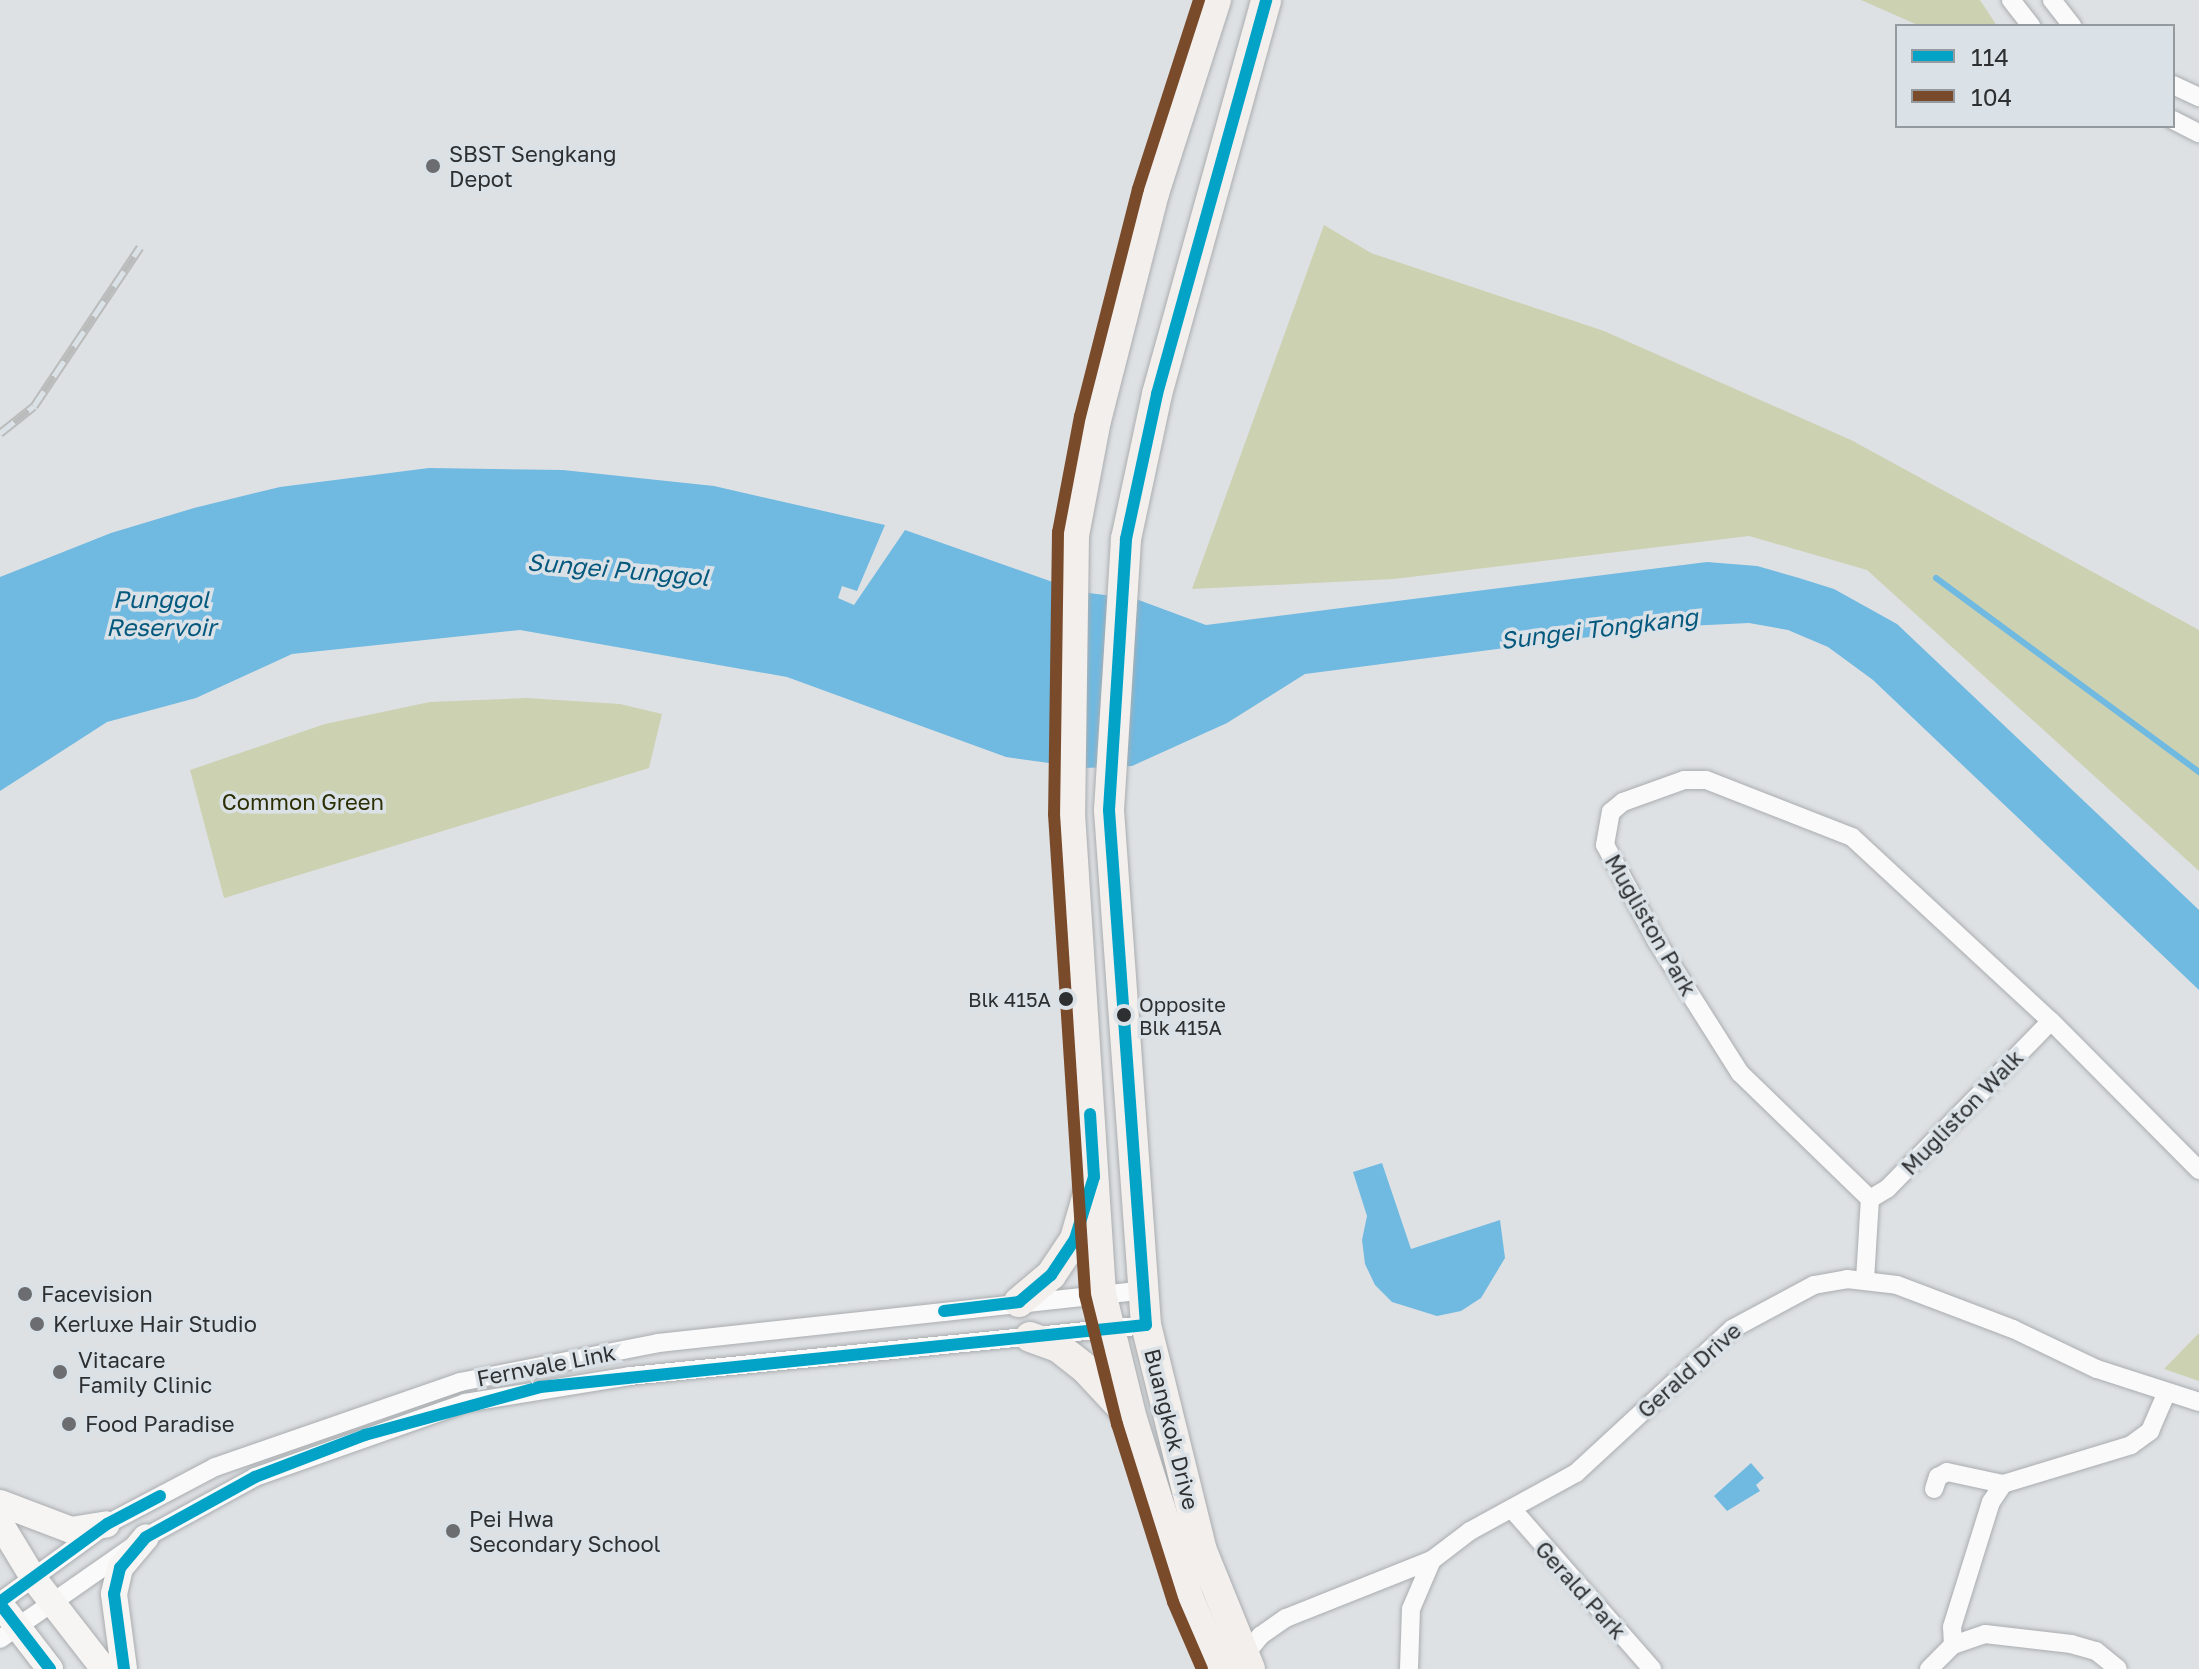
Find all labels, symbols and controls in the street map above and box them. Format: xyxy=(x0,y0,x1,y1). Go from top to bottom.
legend xyxy=(1895,24,2175,128)
text: 114 xyxy=(1971,42,2009,71)
text: 104 xyxy=(1971,82,2012,111)
place label: SBST Sengkang Depot xyxy=(449,140,616,192)
marker: SBST Sengkang Depot xyxy=(424,157,442,175)
water label: Sungei Punggol xyxy=(526,547,710,591)
water label: Punggol Reservoir xyxy=(106,585,216,641)
water label: Sungei Tongkang xyxy=(1499,602,1699,654)
park label: Common Green xyxy=(222,789,384,815)
street label: Mugliston Park xyxy=(1600,850,1702,1000)
place label: Blk 415A xyxy=(968,987,1051,1011)
marker: Blk 415A xyxy=(1058,991,1074,1007)
place label: Opposite Blk 415A xyxy=(1139,992,1226,1039)
marker: Opposite Blk 415A xyxy=(1116,1007,1132,1023)
street label: Mugliston Walk xyxy=(1896,1044,2028,1180)
place label: Facevision xyxy=(41,1281,153,1307)
marker: Facevision xyxy=(16,1285,34,1303)
place label: Kerluxe Hair Studio xyxy=(53,1311,257,1337)
marker: Kerluxe Hair Studio xyxy=(28,1315,46,1333)
street label: Gerald Drive xyxy=(1632,1317,1746,1423)
street label: Fernvale Link xyxy=(474,1339,618,1391)
place label: Vitacare Family Clinic xyxy=(78,1346,212,1398)
street label: Buangkok Drive xyxy=(1139,1346,1205,1512)
marker: Vitacare Family Clinic xyxy=(49,1361,71,1383)
place label: Food Paradise xyxy=(85,1411,235,1437)
marker: Food Paradise xyxy=(60,1415,78,1433)
place label: Pei Hwa Secondary School xyxy=(469,1505,661,1556)
marker: Pei Hwa Secondary School xyxy=(444,1522,462,1540)
street label: Gerald Park xyxy=(1530,1536,1632,1644)

